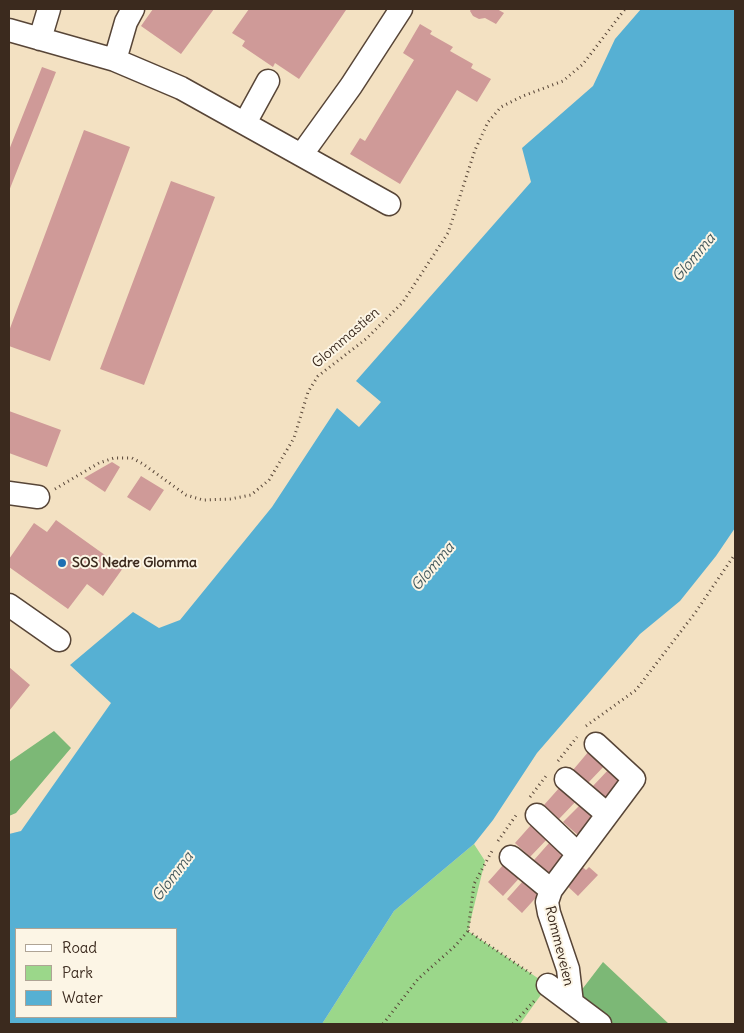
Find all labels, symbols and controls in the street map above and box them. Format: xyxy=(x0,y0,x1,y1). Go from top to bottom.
water label: Glomma xyxy=(669,230,719,286)
street label: Glommastien xyxy=(309,304,383,372)
water label: Glomma xyxy=(408,539,458,595)
place label: SOS Nedre Glomma xyxy=(72,555,197,571)
marker: SOS Nedre Glomma xyxy=(56,557,68,569)
water label: Glomma xyxy=(149,849,197,905)
street label: Rommeveien xyxy=(541,904,577,988)
legend xyxy=(15,928,178,1018)
text: Road xyxy=(62,938,97,957)
text: Park xyxy=(62,963,93,982)
text: Water xyxy=(62,988,103,1007)

